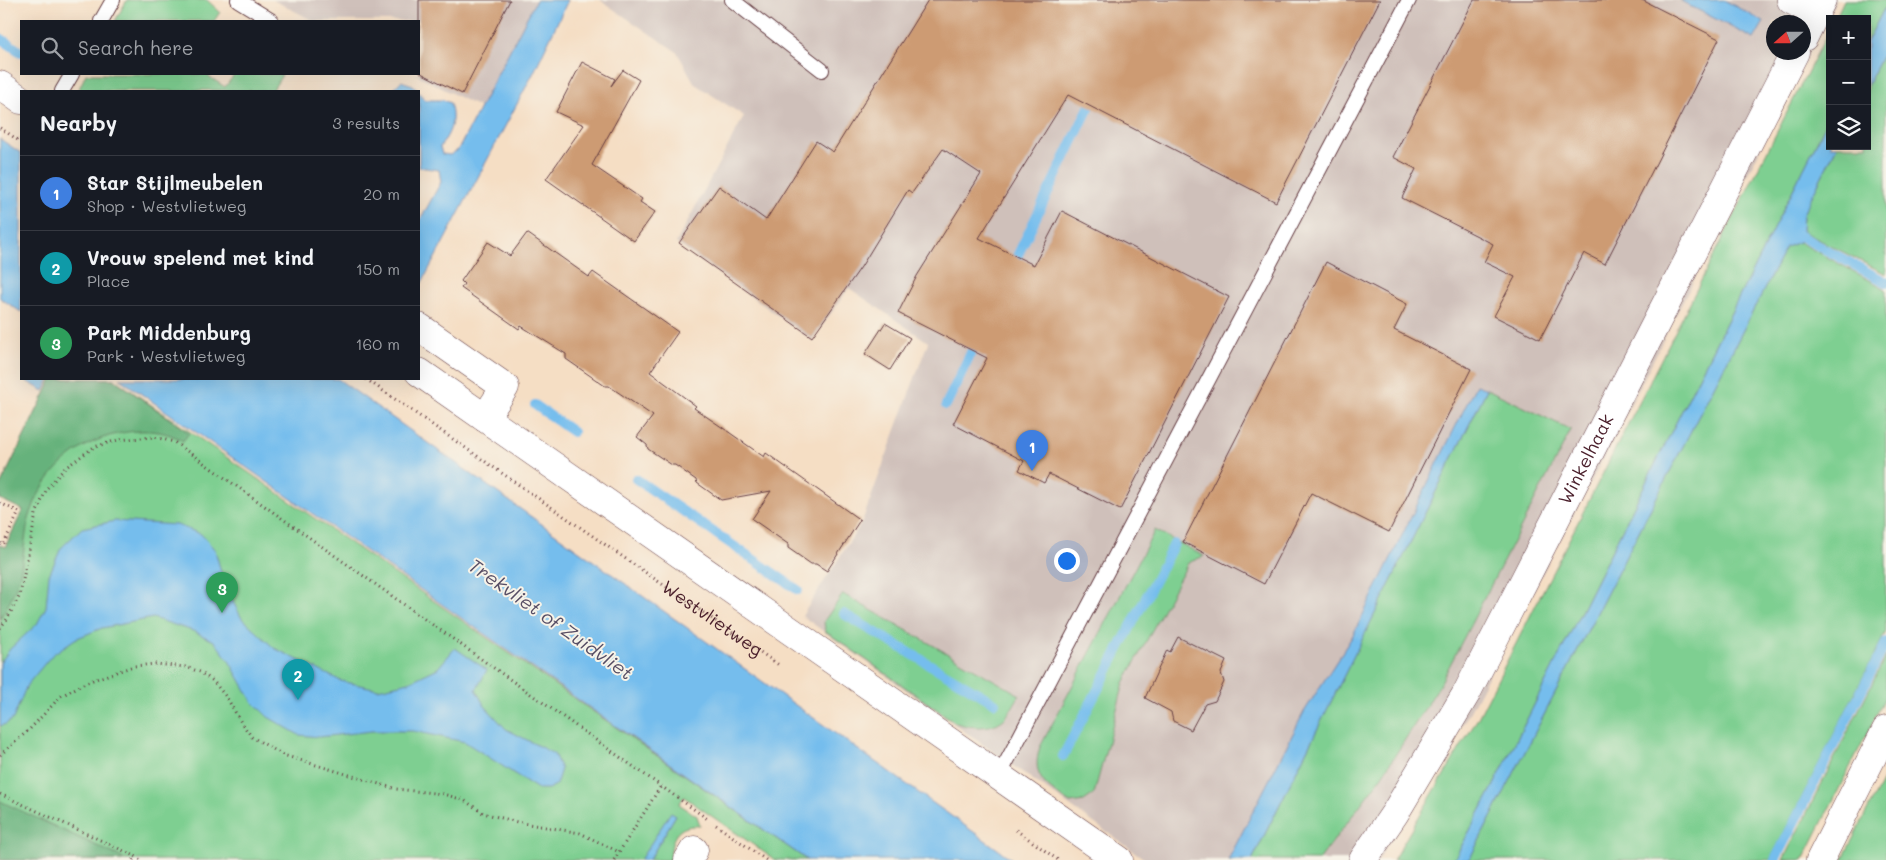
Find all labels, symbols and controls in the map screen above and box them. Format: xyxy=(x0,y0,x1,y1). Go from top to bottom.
north arrow xyxy=(1766,15,1811,60)
map controls xyxy=(1826,15,1871,150)
button: + xyxy=(1826,15,1871,60)
search box xyxy=(20,20,420,75)
icon: search xyxy=(38,34,66,62)
text: Search here xyxy=(78,35,194,60)
button: − xyxy=(1826,60,1871,105)
button: layers xyxy=(1826,105,1871,150)
text: Nearby xyxy=(40,109,117,136)
text: 3 results xyxy=(332,112,400,133)
text: Star Stijlmeubelen xyxy=(87,170,263,195)
text: 1 xyxy=(52,183,60,204)
text: 20 m xyxy=(363,183,400,204)
text: Shop · Westvlietweg xyxy=(87,195,246,216)
text: Vrouw spelend met kind xyxy=(87,245,314,270)
text: 2 xyxy=(52,258,60,279)
text: 150 m xyxy=(356,258,400,279)
text: Place xyxy=(87,270,130,291)
text: Park Middenburg xyxy=(87,320,251,345)
text: 3 xyxy=(51,333,61,354)
text: 160 m xyxy=(355,333,400,354)
text: Park · Westvlietweg xyxy=(87,345,245,366)
street label: Winkelhaak xyxy=(1552,410,1619,508)
pin: 1 xyxy=(1016,430,1048,471)
your location xyxy=(1054,548,1080,574)
water label: Trekvliet of Zuidvliet xyxy=(464,552,638,685)
pin: 3 xyxy=(206,572,238,613)
street label: Westvlietweg xyxy=(657,574,768,661)
pin: 2 xyxy=(282,659,314,700)

